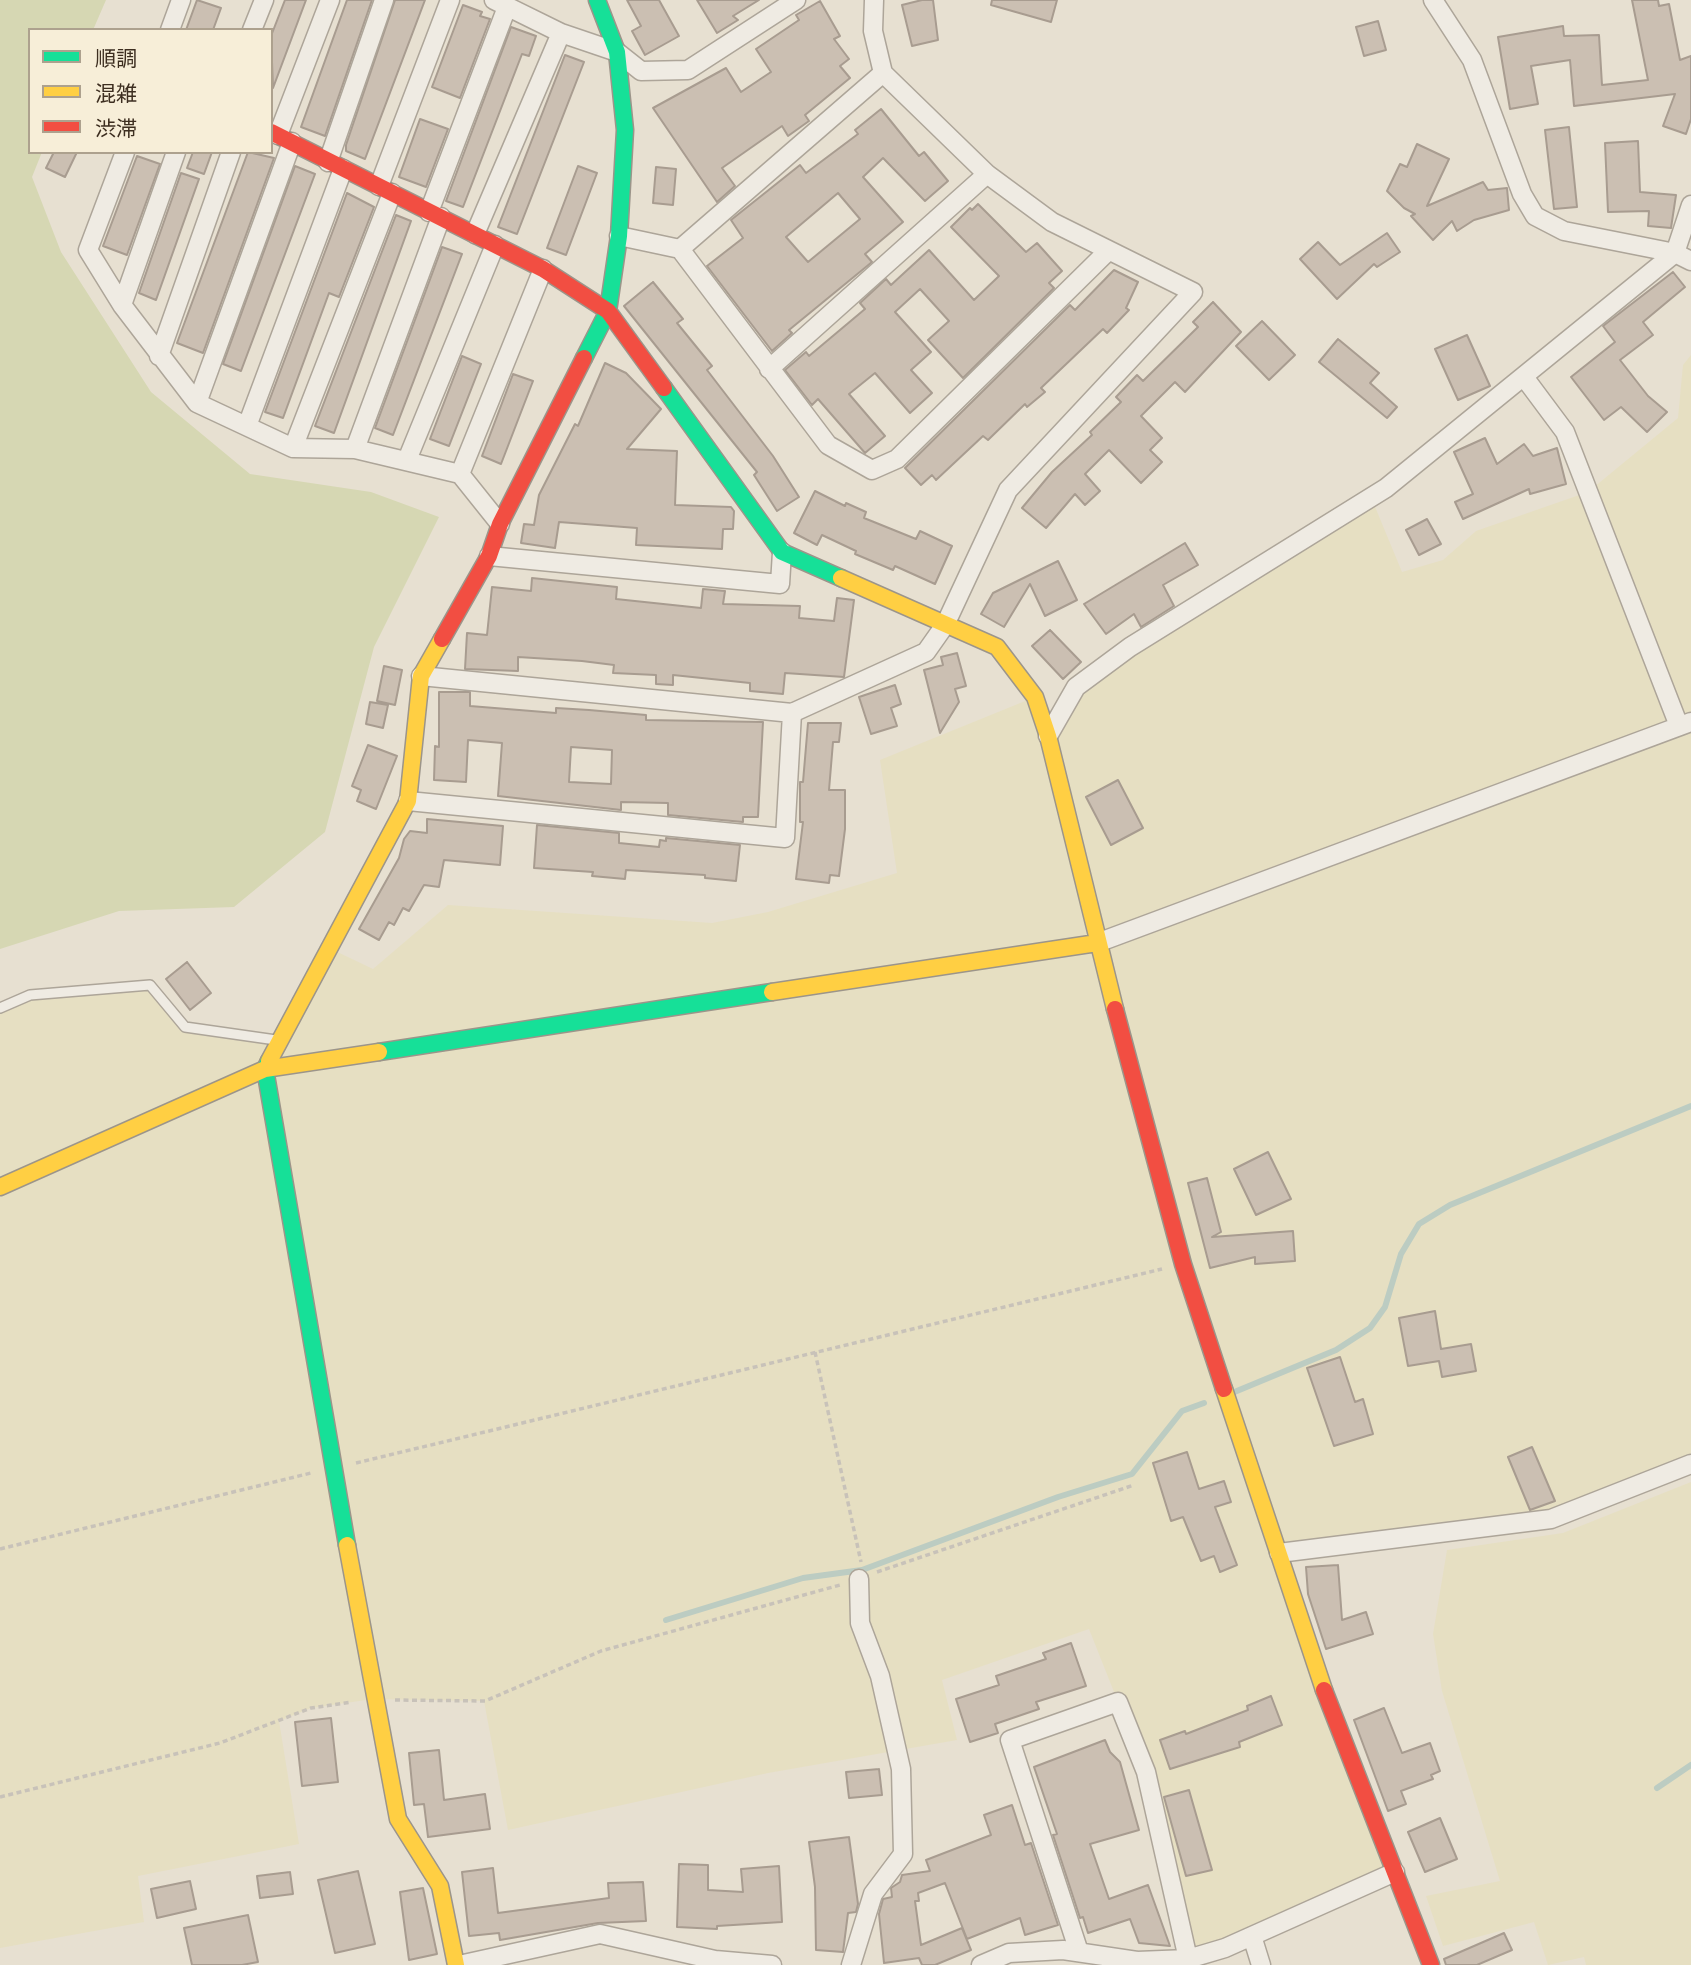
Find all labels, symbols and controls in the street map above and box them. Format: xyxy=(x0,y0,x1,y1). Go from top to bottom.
legend xyxy=(28,28,273,154)
text: 順調 xyxy=(95,42,137,72)
text: 混雑 xyxy=(95,77,137,107)
text: 渋滞 xyxy=(95,112,137,142)

